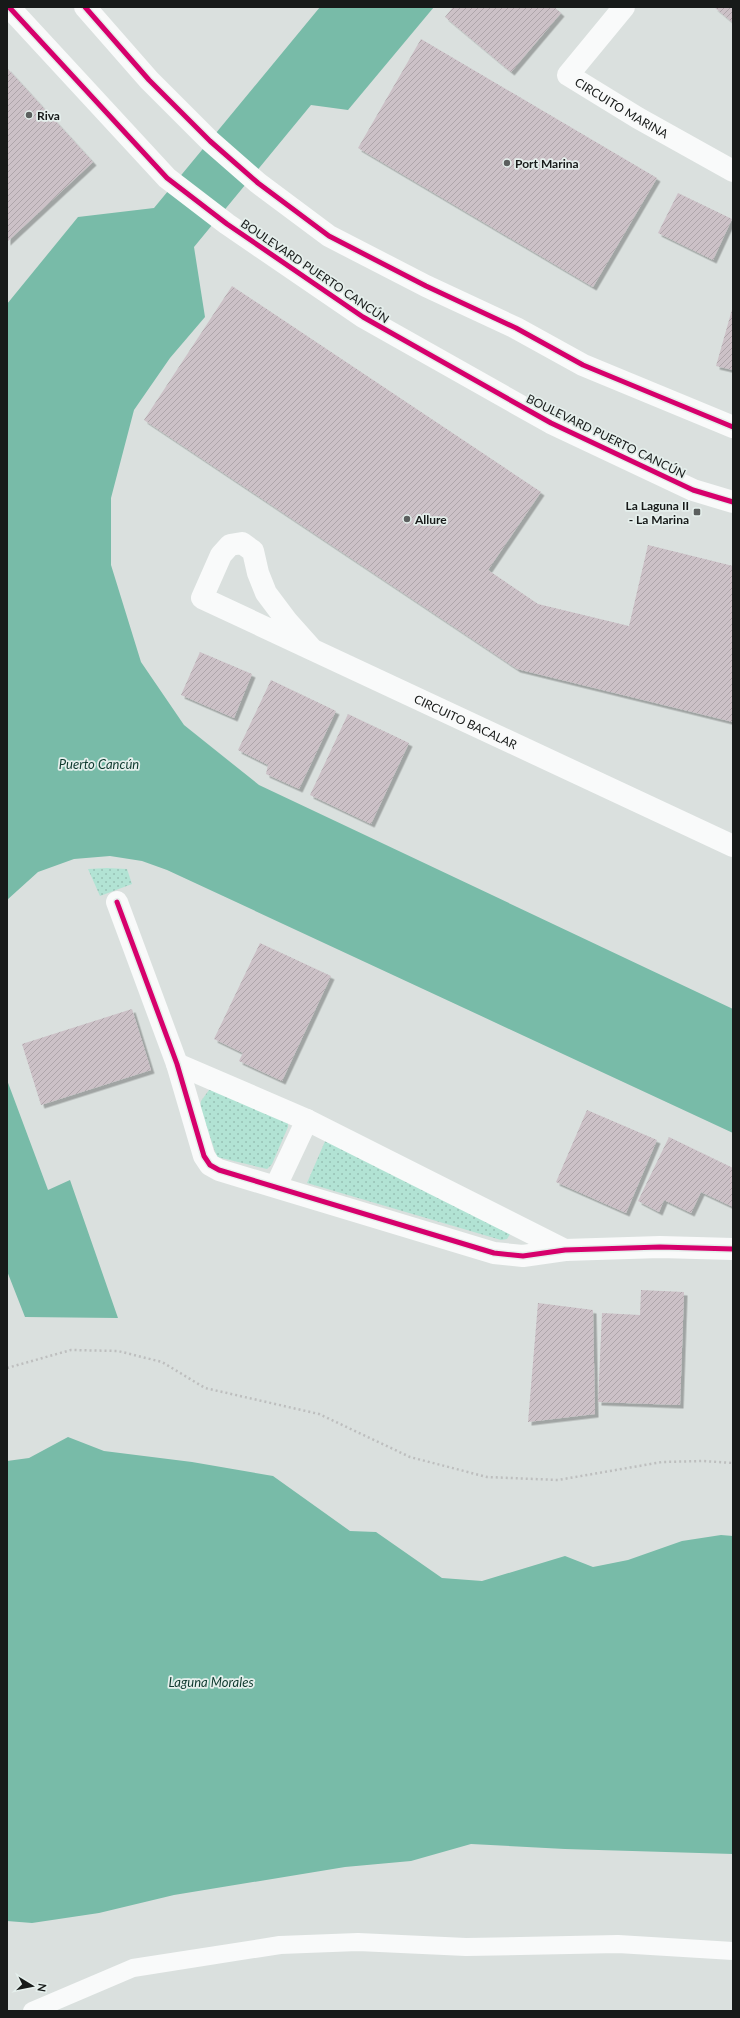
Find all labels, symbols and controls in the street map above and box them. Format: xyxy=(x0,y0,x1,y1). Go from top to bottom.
street label: CIRCUITO MARINA xyxy=(573,74,672,141)
place label: Riva xyxy=(37,108,60,123)
marker: Riva xyxy=(24,110,34,120)
place label: Port Marina xyxy=(515,156,579,171)
marker: Port Marina xyxy=(502,158,512,168)
street label: BOULEVARD PUERTO CANCÚN xyxy=(238,216,392,326)
street label: BOULEVARD PUERTO CANCÚN xyxy=(524,391,688,481)
place label: La Laguna II - La Marina xyxy=(625,498,689,527)
marker: La Laguna II - La Marina xyxy=(692,507,702,517)
place label: Allure xyxy=(414,512,447,527)
marker: Allure xyxy=(402,514,412,524)
street label: CIRCUITO BACALAR xyxy=(412,691,520,752)
water label: Puerto Cancún xyxy=(59,756,139,772)
water label: Laguna Morales xyxy=(168,1674,254,1690)
north arrow xyxy=(12,1966,52,2006)
text: N xyxy=(35,1983,49,1993)

